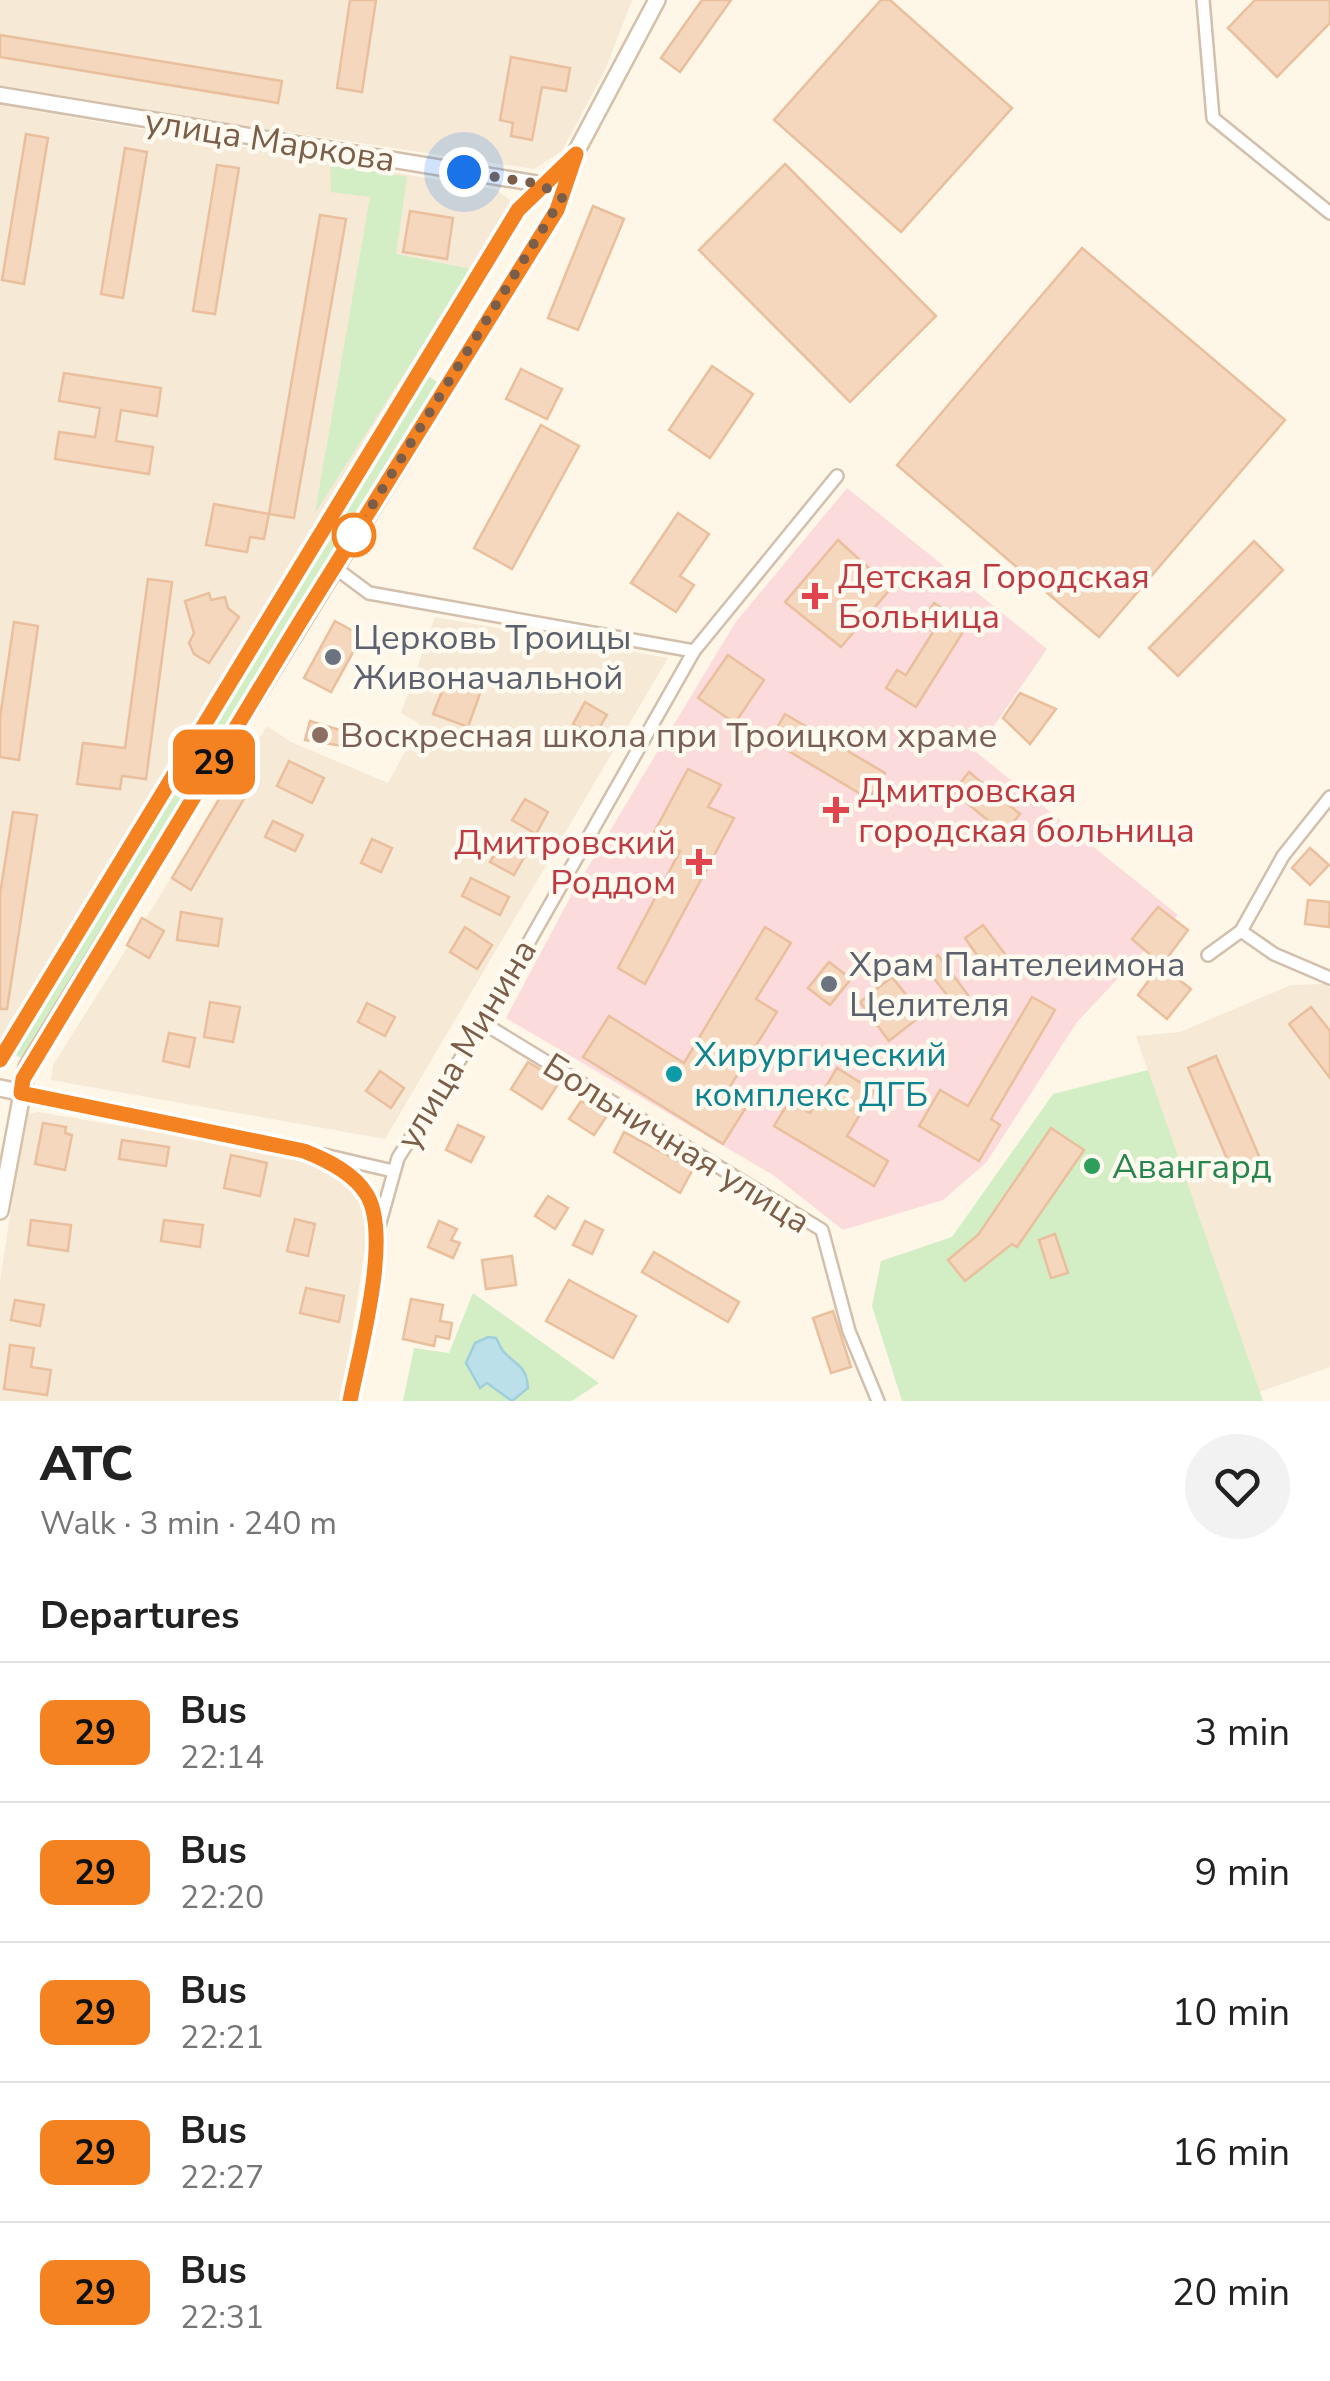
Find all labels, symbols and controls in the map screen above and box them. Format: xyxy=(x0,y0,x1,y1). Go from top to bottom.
street label: улица Маркова xyxy=(142,98,398,183)
your location xyxy=(439,147,489,197)
unlabelled marker xyxy=(333,514,375,556)
place label: Детская Городская Больница xyxy=(838,553,1150,640)
marker: Детская Городская Больница xyxy=(802,583,828,609)
place label: Церковь Троицы Живоначальной xyxy=(353,614,631,701)
marker: Церковь Троицы Живоначальной xyxy=(322,646,344,668)
place label: Воскресная школа при Троицком храме xyxy=(340,712,997,759)
marker: Воскресная школа при Троицком храме xyxy=(309,724,331,746)
line badge: 29 xyxy=(169,730,259,794)
text: 29 xyxy=(193,739,235,786)
place label: Дмитровская городская больница xyxy=(858,767,1195,854)
marker: Дмитровская городская больница xyxy=(823,797,849,823)
place label: Дмитровский Роддом xyxy=(454,819,676,906)
marker: Дмитровский Роддом xyxy=(686,849,712,875)
street label: улица Минина xyxy=(385,930,548,1158)
place label: Храм Пантелеимона Целителя xyxy=(849,941,1186,1028)
marker: Храм Пантелеимона Целителя xyxy=(818,973,840,995)
place label: Хирургический комплекс ДГБ xyxy=(694,1031,947,1118)
street label: Больничная улица xyxy=(534,1042,819,1245)
marker: Хирургический комплекс ДГБ xyxy=(663,1063,685,1085)
place label: Авангард xyxy=(1112,1143,1272,1190)
marker: Авангард xyxy=(1081,1155,1103,1177)
text: АТС xyxy=(40,1431,133,1497)
button: heart xyxy=(1185,1434,1290,1539)
text: Walk · 3 min · 240 m xyxy=(40,1502,337,1545)
text: Departures xyxy=(40,1590,239,1641)
text: Bus xyxy=(180,1685,247,1736)
text: 3 min xyxy=(1195,1707,1290,1758)
text: 29 xyxy=(74,1709,116,1756)
text: 22:14 xyxy=(180,1736,264,1779)
text: Bus xyxy=(180,1825,247,1876)
text: 9 min xyxy=(1195,1847,1290,1898)
text: 29 xyxy=(74,1849,116,1896)
text: 22:20 xyxy=(180,1876,264,1919)
text: Bus xyxy=(180,1965,247,2016)
text: 10 min xyxy=(1172,1987,1290,2038)
text: 29 xyxy=(74,1989,116,2036)
text: 22:21 xyxy=(180,2016,264,2059)
text: Bus xyxy=(180,2105,247,2156)
text: 16 min xyxy=(1172,2127,1290,2178)
text: 29 xyxy=(74,2129,116,2176)
text: 22:27 xyxy=(180,2156,264,2199)
text: Bus xyxy=(180,2245,247,2296)
text: 20 min xyxy=(1172,2267,1290,2318)
text: 29 xyxy=(74,2269,116,2316)
text: 22:31 xyxy=(180,2296,264,2339)

